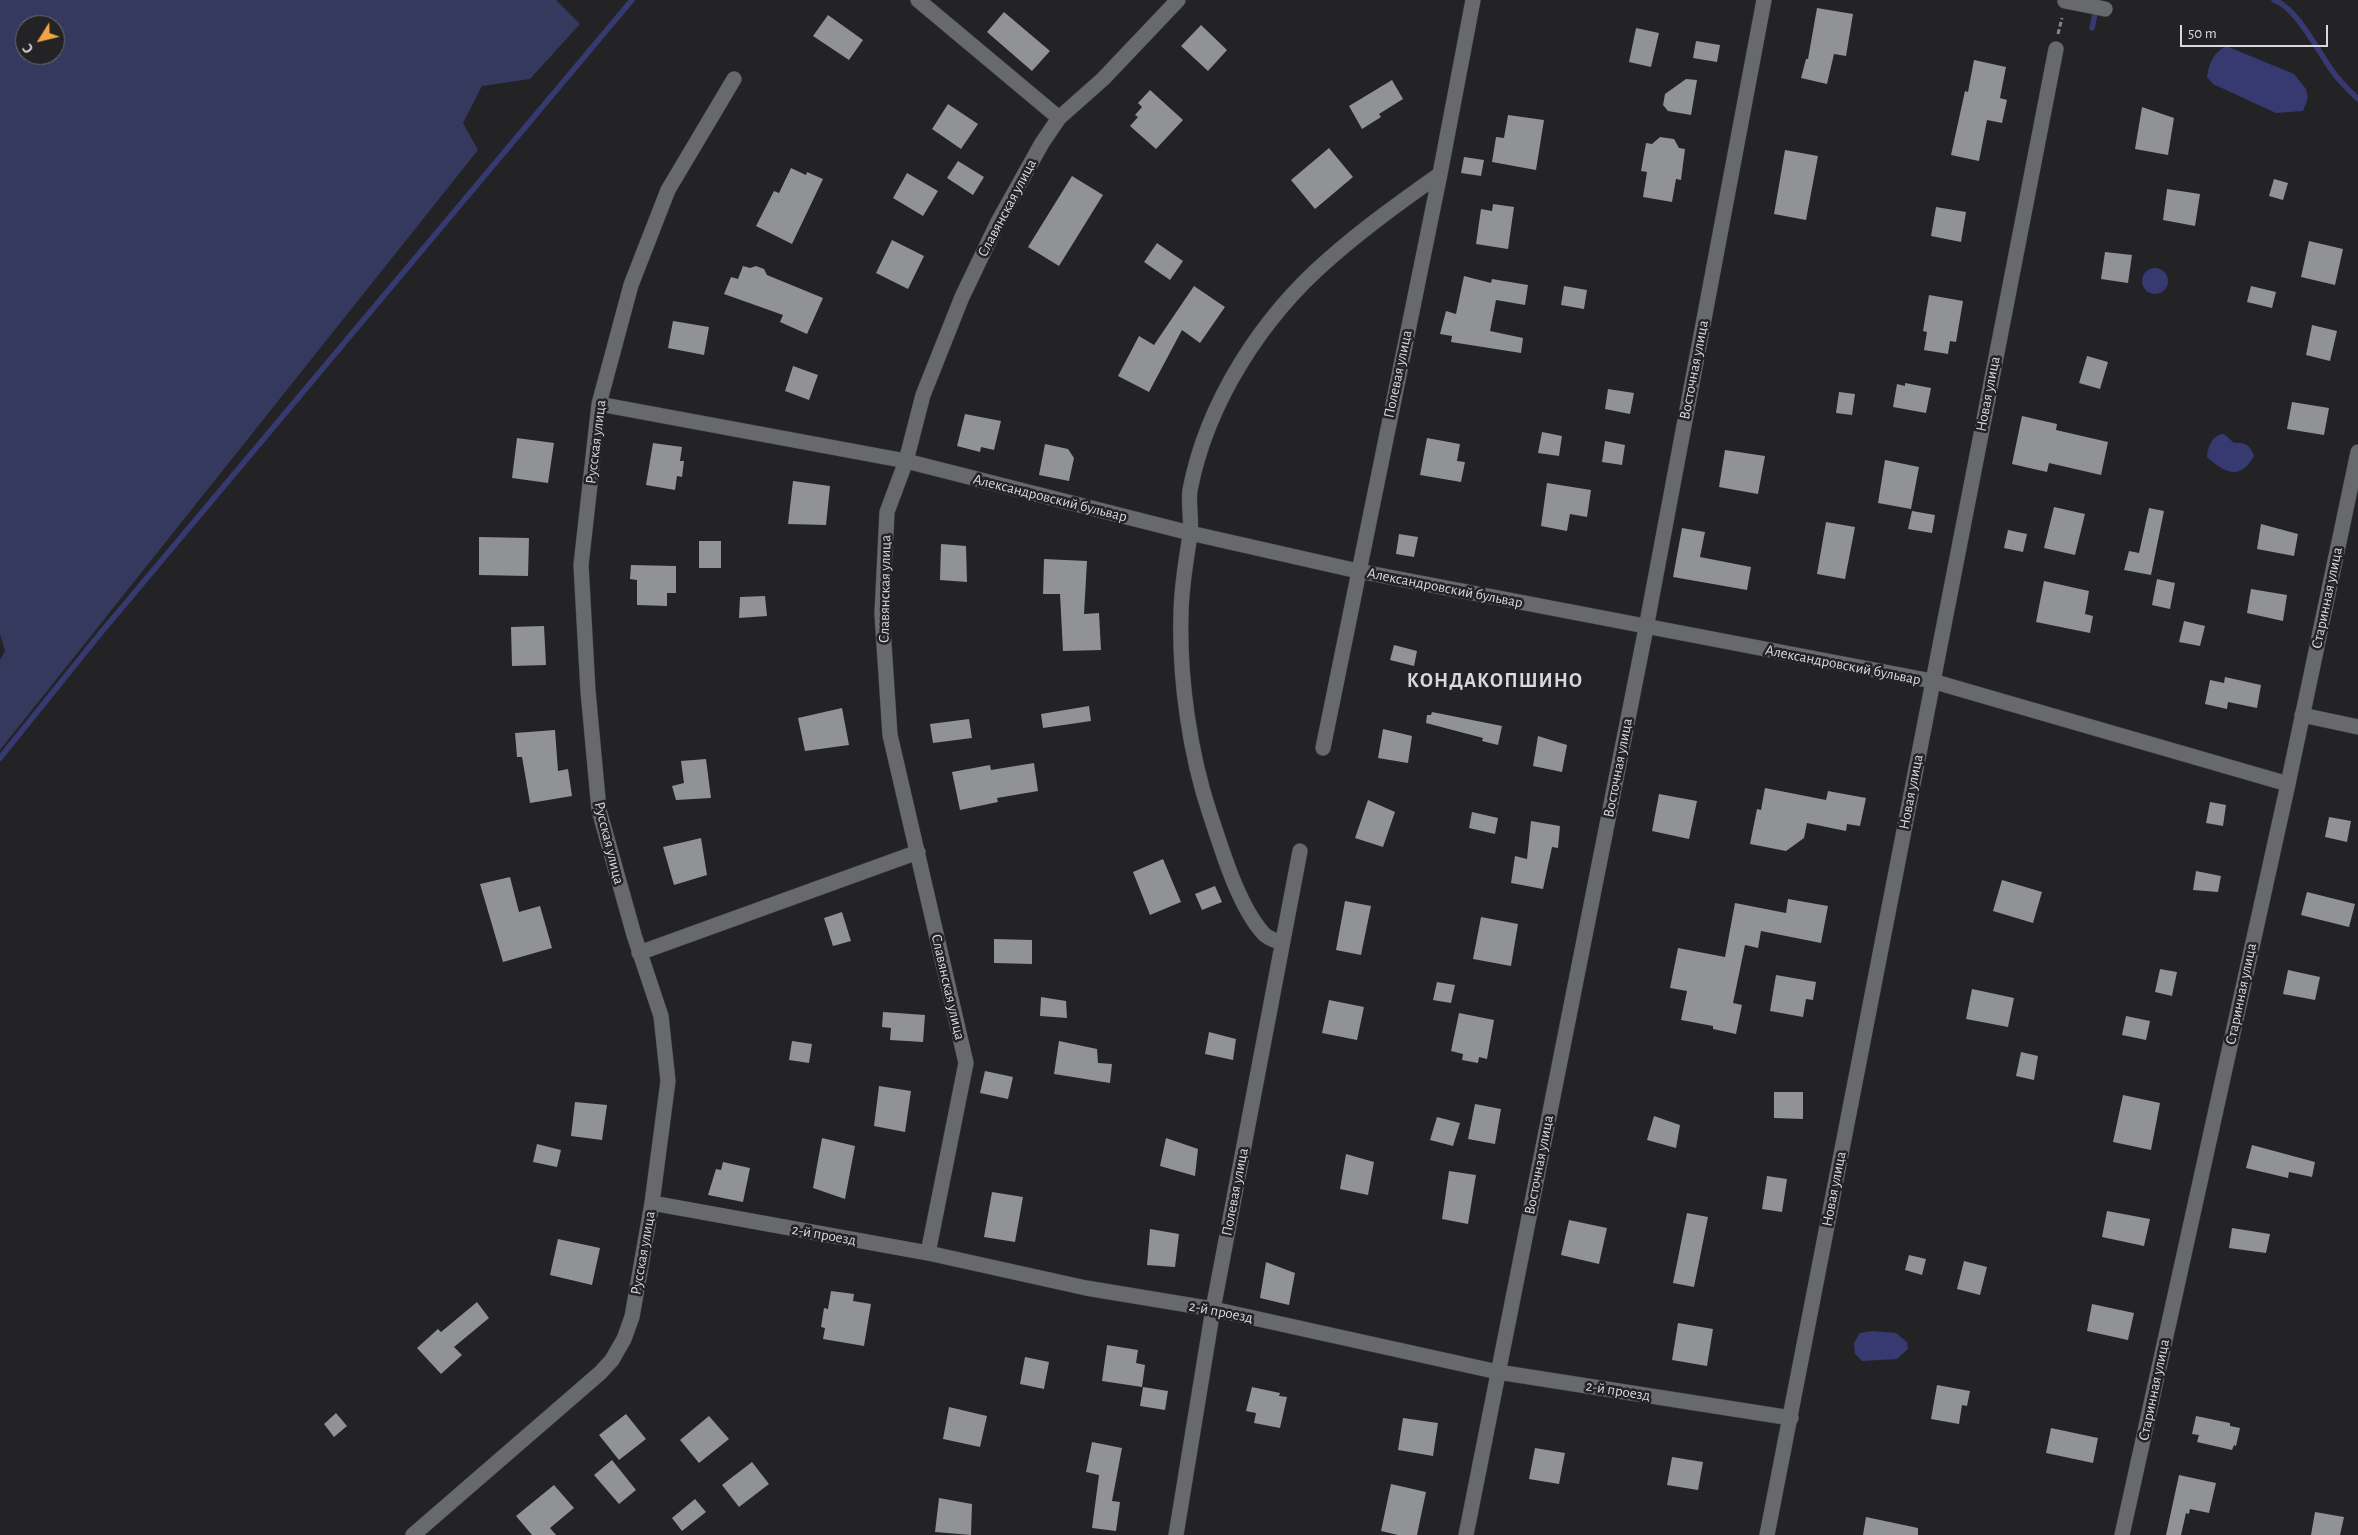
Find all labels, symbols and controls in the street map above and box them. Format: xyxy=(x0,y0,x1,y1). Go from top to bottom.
north arrow xyxy=(15,15,65,65)
scale bar xyxy=(2183,15,2330,47)
text: 50 m xyxy=(2188,26,2217,41)
text: С xyxy=(21,41,37,55)
street label: Славянская улица xyxy=(974,156,1040,260)
street label: Восточная улица xyxy=(1676,319,1712,421)
street label: Полевая улица xyxy=(1380,328,1416,420)
street label: Новая улица xyxy=(1972,355,2004,433)
street label: Русская улица xyxy=(582,399,610,485)
street label: Александровский бульвар xyxy=(971,470,1129,526)
street label: Славянская улица xyxy=(875,535,895,643)
street label: Старинная улица xyxy=(2307,546,2347,650)
street label: Александровский бульвар xyxy=(1366,564,1524,612)
street label: Александровский бульвар xyxy=(1764,641,1922,689)
district label: КОНДАКОПШИНО xyxy=(1405,669,1585,693)
street label: Восточная улица xyxy=(1600,717,1636,819)
street label: Новая улица xyxy=(1895,753,1927,831)
street label: Русская улица xyxy=(590,800,628,886)
street label: Славянская улица xyxy=(927,932,969,1042)
street label: Старинная улица xyxy=(2221,942,2261,1046)
street label: Восточная улица xyxy=(1521,1114,1557,1216)
street label: Полевая улица xyxy=(1218,1146,1252,1238)
street label: Новая улица xyxy=(1818,1150,1850,1228)
street label: Русская улица xyxy=(627,1210,659,1296)
street label: 2-й проезд xyxy=(790,1220,858,1250)
street label: 2-й проезд xyxy=(1187,1297,1255,1327)
street label: Старинная улица xyxy=(2134,1338,2174,1442)
street label: 2-й проезд xyxy=(1584,1377,1652,1405)

